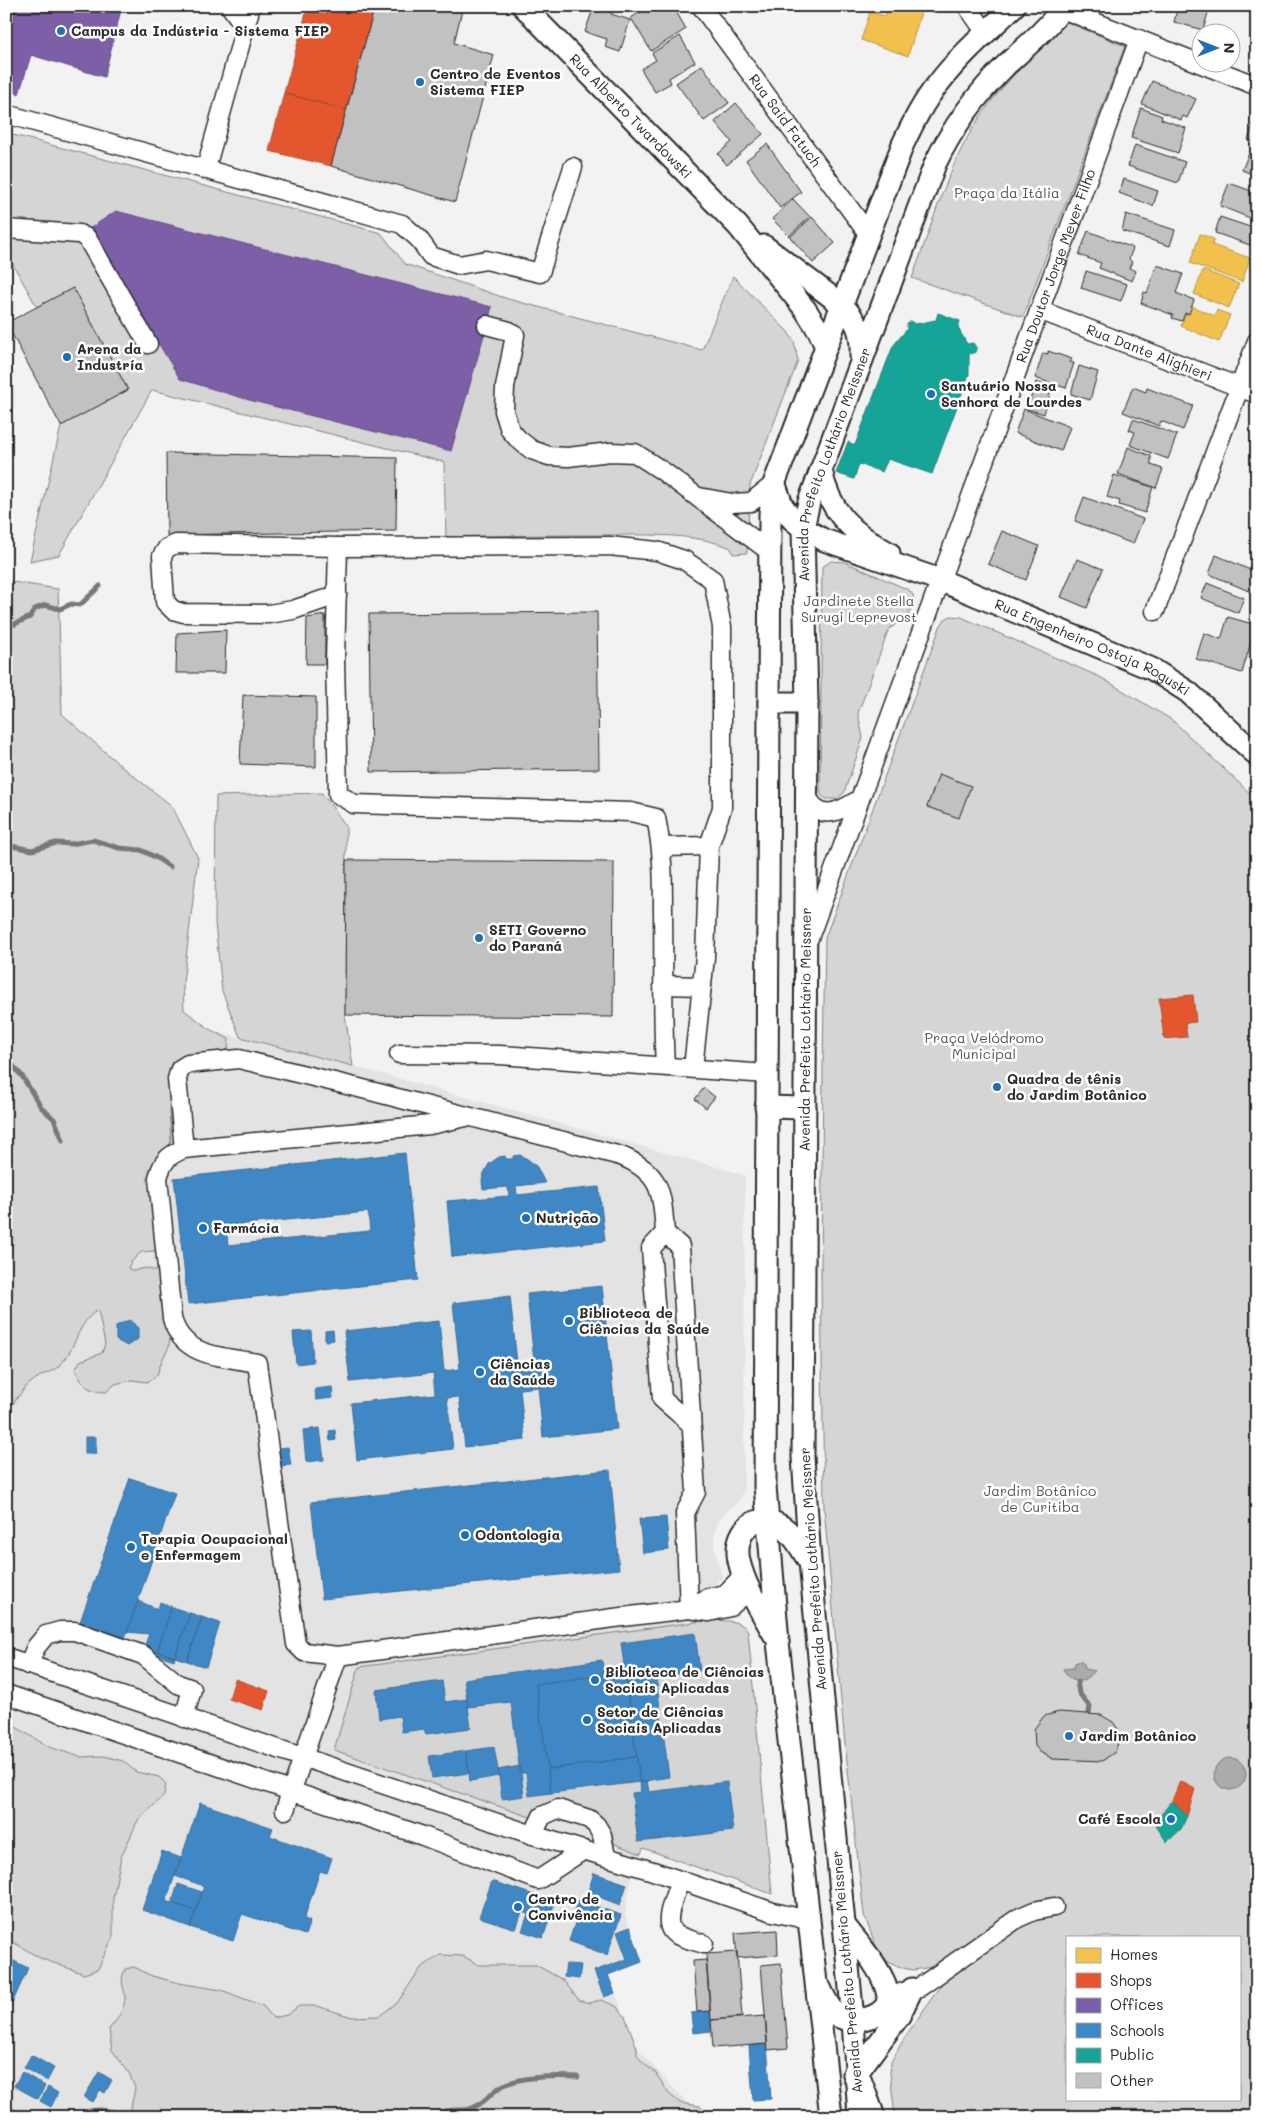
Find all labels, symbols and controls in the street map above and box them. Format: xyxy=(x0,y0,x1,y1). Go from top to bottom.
place label: Campus da Indústria - Sistema FIEP xyxy=(71,21,329,40)
north arrow xyxy=(1190,22,1240,72)
marker: Campus da Indústria - Sistema FIEP xyxy=(55,25,67,37)
text: N xyxy=(1220,43,1239,53)
street label: Rua Alberto Twardowski xyxy=(566,49,696,182)
place label: Centro de Eventos Sistema FIEP xyxy=(430,64,561,99)
street label: Rua Said Fatuch xyxy=(745,70,826,171)
marker: Centro de Eventos Sistema FIEP xyxy=(414,76,426,88)
street label: Rua Doutor Jorge Meyer Filho xyxy=(1011,166,1099,365)
park label: Praça da Itália xyxy=(954,183,1060,202)
street label: Rua Dante Alighieri xyxy=(1084,319,1215,385)
place label: Arena da Industría xyxy=(77,339,144,374)
street label: Avenida Prefeito Lothário Meissner xyxy=(793,345,875,582)
marker: Arena da Industría xyxy=(61,351,73,363)
place label: Santuário Nossa Senhora de Lourdes xyxy=(941,376,1082,411)
marker: Santuário Nossa Senhora de Lourdes xyxy=(925,388,937,400)
park label: Jardinete Stella Surugi Leprevost xyxy=(801,591,917,626)
street label: Rua Engenheiro Ostoja Roguski xyxy=(992,594,1194,700)
street label: Avenida Prefeito Lothário Meissner xyxy=(795,907,815,1152)
place label: SETI Governo do Paraná xyxy=(489,920,587,955)
marker: SETI Governo do Paraná xyxy=(473,932,485,944)
park label: Praça Velódromo Municipal xyxy=(925,1028,1043,1063)
place label: Quadra de tênis do Jardim Botânico xyxy=(1007,1069,1147,1104)
marker: Quadra de tênis do Jardim Botânico xyxy=(991,1081,1003,1093)
place label: Nutrição xyxy=(536,1208,599,1227)
marker: Nutrição xyxy=(520,1212,532,1224)
place label: Farmácia xyxy=(213,1218,280,1237)
marker: Farmácia xyxy=(197,1222,209,1234)
place label: Biblioteca de Ciências da Saúde xyxy=(579,1303,709,1338)
marker: Biblioteca de Ciências da Saúde xyxy=(563,1315,575,1327)
place label: Ciências da Saúde xyxy=(490,1354,555,1389)
marker: Ciências da Saúde xyxy=(474,1366,486,1378)
street label: Avenida Prefeito Lothário Meissner xyxy=(795,1447,830,1691)
park label: Jardim Botânico de Curitiba xyxy=(984,1481,1096,1516)
place label: Odontologia xyxy=(475,1525,561,1544)
place label: Terapia Ocupacional e Enfermagem xyxy=(141,1529,288,1564)
marker: Odontologia xyxy=(459,1529,471,1541)
marker: Terapia Ocupacional e Enfermagem xyxy=(125,1541,137,1553)
place label: Biblioteca de Ciências Sociais Aplicadas xyxy=(605,1662,764,1697)
marker: Biblioteca de Ciências Sociais Aplicadas xyxy=(589,1674,601,1686)
place label: Setor de Ciências Sociais Aplicadas xyxy=(597,1702,724,1737)
marker: Setor de Ciências Sociais Aplicadas xyxy=(581,1714,593,1726)
place label: Jardim Botânico xyxy=(1079,1726,1197,1745)
marker: Jardim Botânico xyxy=(1063,1730,1075,1742)
place label: Café Escola xyxy=(1078,1809,1161,1828)
marker: Café Escola xyxy=(1165,1813,1177,1825)
street label: Avenida Prefeito Lothário Meissner xyxy=(826,1850,867,2094)
place label: Centro de Convivência xyxy=(528,1889,613,1924)
marker: Centro de Convivência xyxy=(512,1901,524,1913)
legend xyxy=(1066,1936,1240,2100)
text: Homes xyxy=(1110,1944,1158,1964)
text: Shops xyxy=(1110,1970,1152,1990)
text: Offices xyxy=(1110,1994,1164,2014)
text: Schools xyxy=(1110,2020,1165,2040)
text: Public xyxy=(1110,2044,1154,2064)
text: Other xyxy=(1110,2070,1154,2090)

